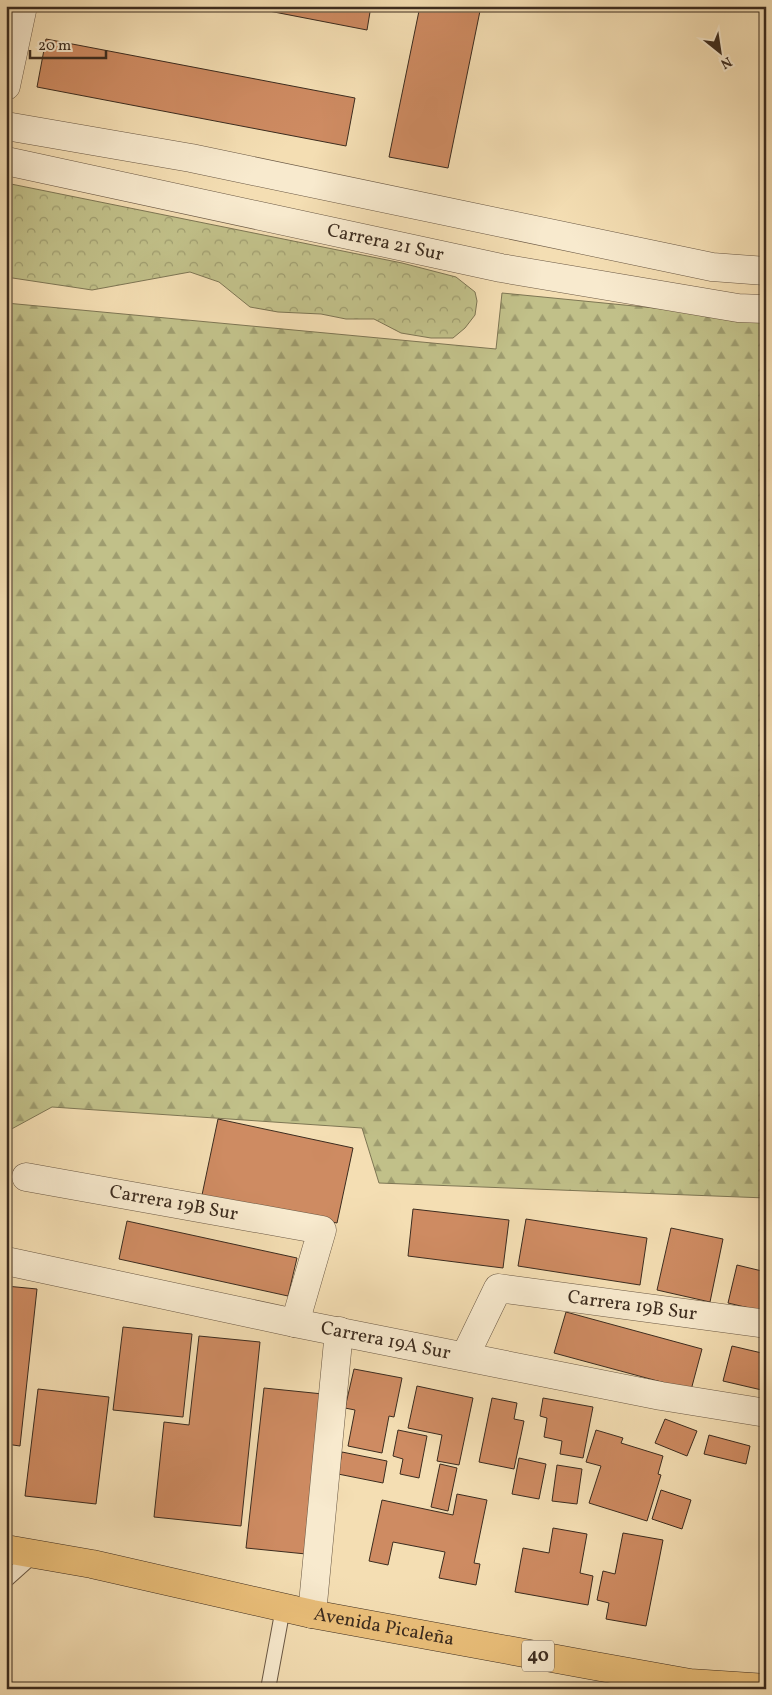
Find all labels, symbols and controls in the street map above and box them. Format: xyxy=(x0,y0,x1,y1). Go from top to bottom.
scale bar xyxy=(30,28,106,60)
north arrow xyxy=(694,28,744,78)
text: 20 m xyxy=(38,36,71,57)
text: N xyxy=(717,51,735,73)
street label: Carrera 21 Sur xyxy=(324,218,446,268)
street label: Carrera 19B Sur xyxy=(107,1179,240,1228)
street label: Carrera 19B Sur xyxy=(566,1284,698,1328)
street label: Carrera 19A Sur xyxy=(319,1315,453,1367)
street label: Avenida Picaleña xyxy=(311,1602,456,1653)
road number: 40 xyxy=(522,1640,554,1672)

